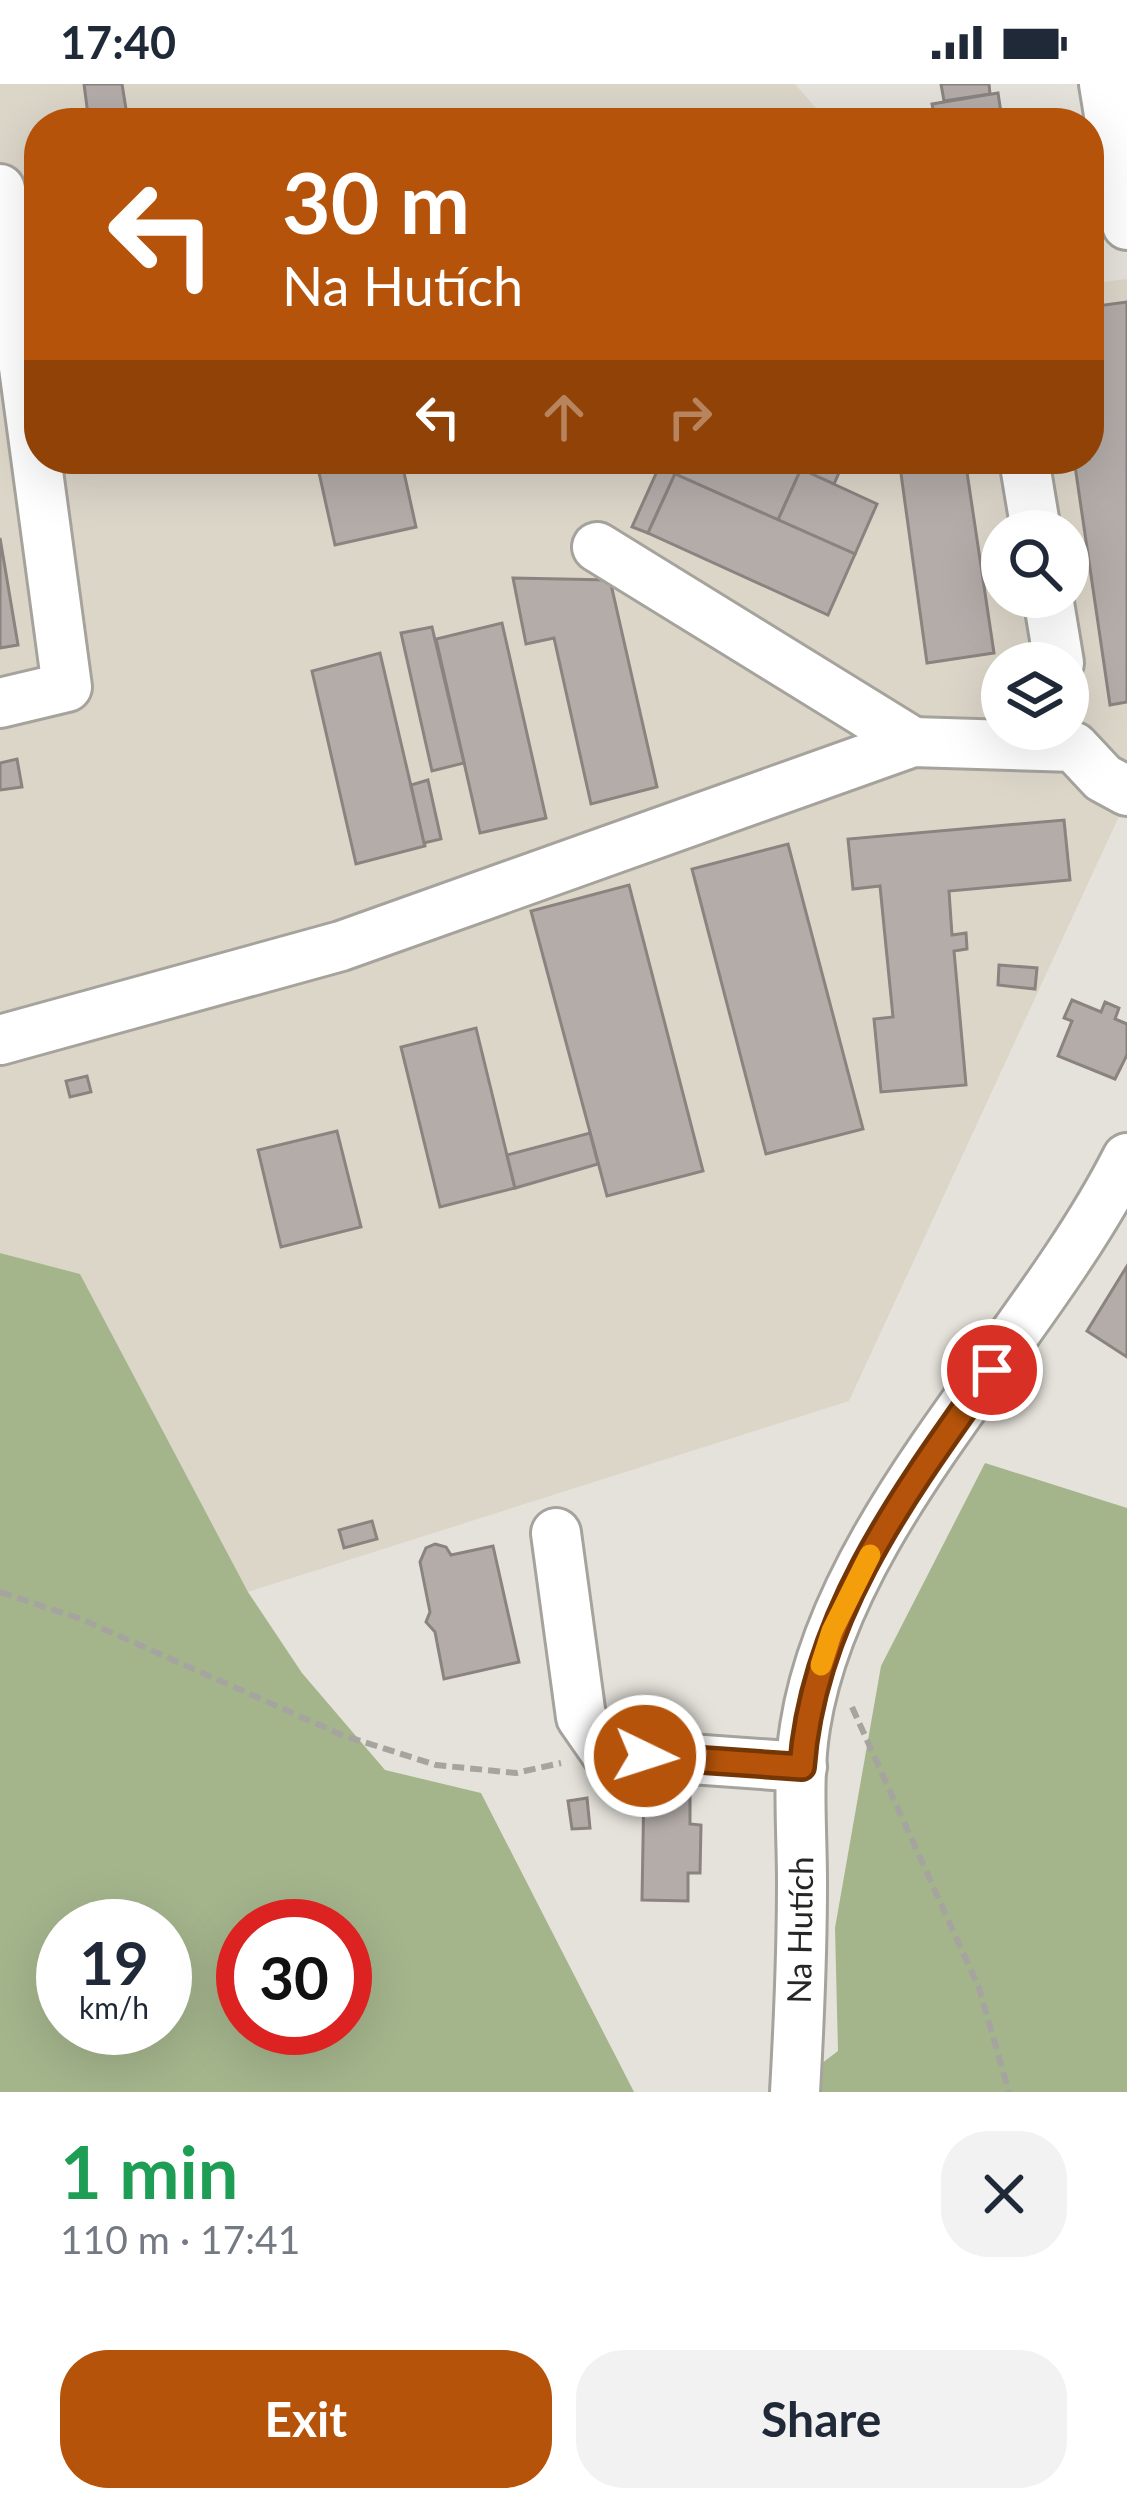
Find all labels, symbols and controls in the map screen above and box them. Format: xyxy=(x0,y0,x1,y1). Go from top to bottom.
text: 17:40 xyxy=(60,15,176,69)
text: 30 m xyxy=(282,151,470,252)
icon: left xyxy=(84,156,240,312)
text: Na Hutích xyxy=(282,253,523,318)
icon: left xyxy=(405,384,471,450)
icon: ahead xyxy=(531,384,597,450)
icon: right xyxy=(657,384,723,450)
map controls xyxy=(981,510,1089,750)
button: search xyxy=(981,510,1089,618)
button: layers xyxy=(981,642,1089,750)
pin xyxy=(941,1319,1043,1421)
icon: arrive xyxy=(959,1337,1025,1403)
position arrow xyxy=(582,1693,708,1819)
street label: Na Hutích xyxy=(778,1856,820,2004)
speed limit sign: 30 xyxy=(216,1899,372,2055)
text: 19 xyxy=(79,1926,149,1998)
text: km/h xyxy=(79,1989,149,2025)
text: 1 min xyxy=(60,2128,238,2214)
button: close xyxy=(941,2131,1067,2257)
text: 110 m · 17:41 xyxy=(60,2216,300,2262)
button: Exit xyxy=(60,2350,552,2488)
button: Share xyxy=(576,2350,1067,2488)

